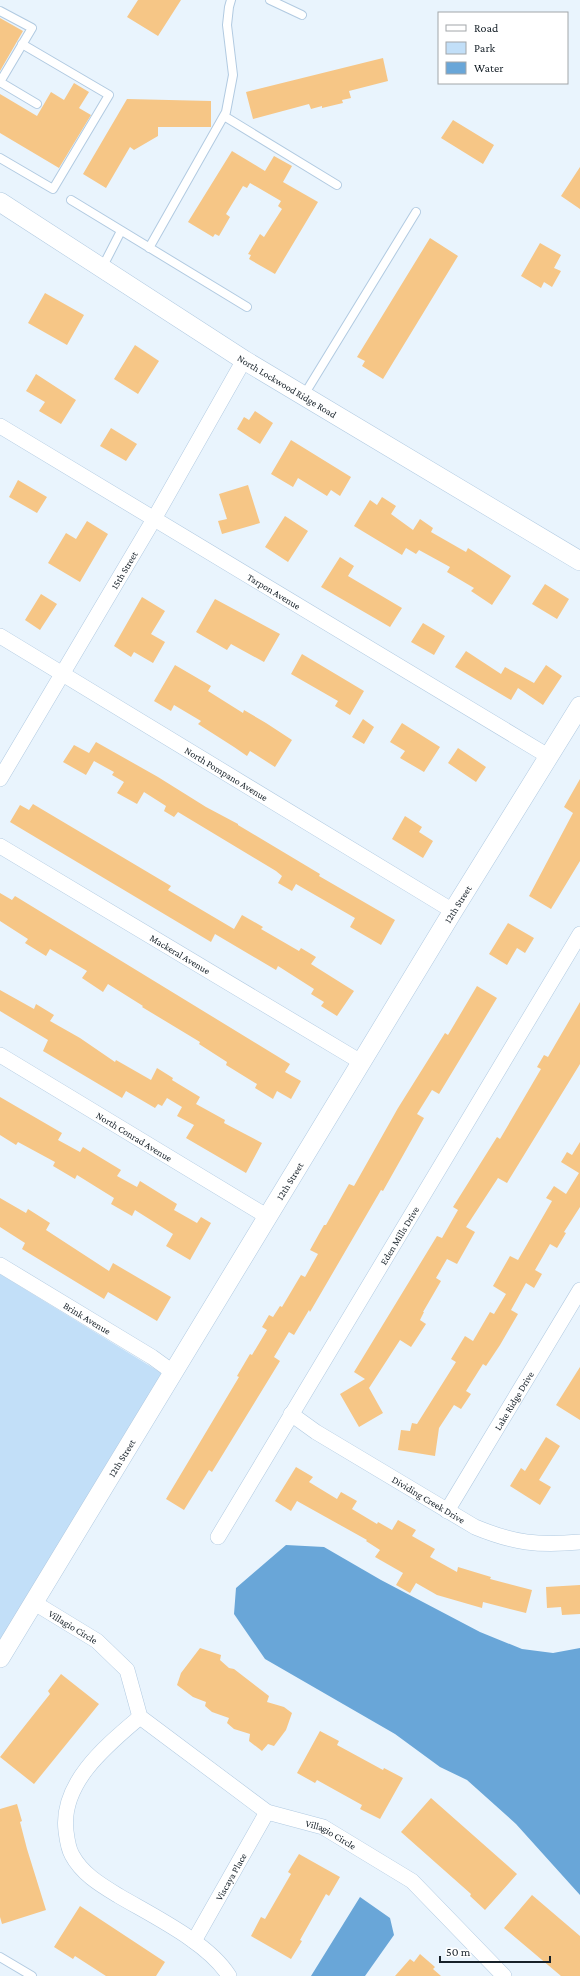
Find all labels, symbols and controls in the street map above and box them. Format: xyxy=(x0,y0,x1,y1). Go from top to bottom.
legend xyxy=(438,12,568,84)
text: Road xyxy=(474,21,499,35)
text: Park xyxy=(474,41,496,55)
text: Water xyxy=(474,61,504,75)
street label: North Lockwood Ridge Road xyxy=(235,352,339,420)
street label: 15th Street xyxy=(109,549,140,591)
street label: Tarpon Avenue xyxy=(245,571,303,612)
street label: North Pompano Avenue xyxy=(183,745,270,804)
street label: 12th Street xyxy=(442,883,474,925)
street label: Mackeral Avenue xyxy=(148,932,213,977)
street label: North Conrad Avenue xyxy=(94,1110,174,1164)
street label: 12th Street xyxy=(274,1160,306,1202)
street label: Eden Mills Drive xyxy=(378,1204,422,1267)
street label: Brink Avenue xyxy=(61,1300,113,1337)
street label: Lake Ridge Drive xyxy=(492,1369,536,1432)
street label: 12th Street xyxy=(106,1437,138,1479)
street label: Dividing Creek Drive xyxy=(390,1474,467,1526)
street label: Villagio Circle xyxy=(46,1608,100,1646)
street label: Villagio Circle xyxy=(304,1818,358,1852)
street label: Viscaya Place xyxy=(213,1851,249,1903)
scale bar xyxy=(440,1938,550,1964)
text: 50 m xyxy=(446,1945,471,1959)

